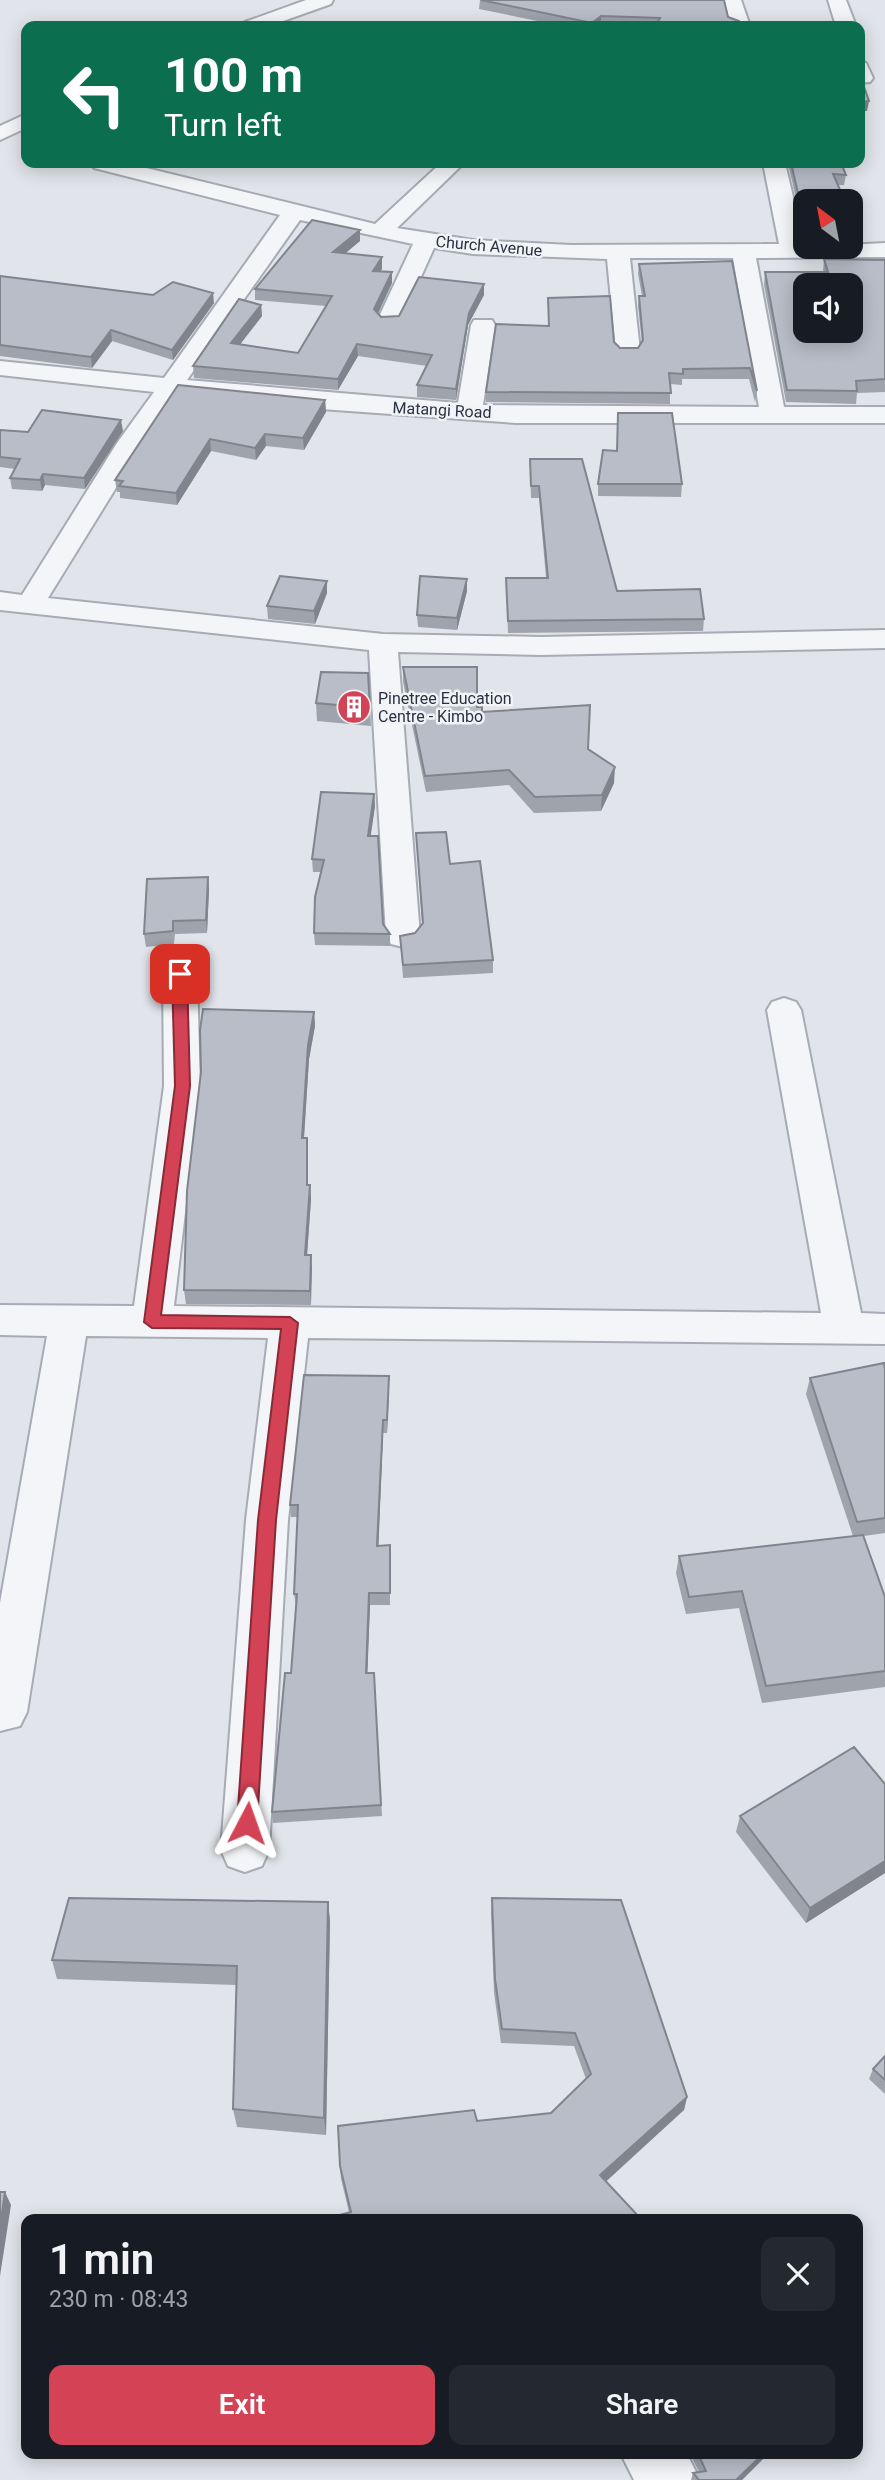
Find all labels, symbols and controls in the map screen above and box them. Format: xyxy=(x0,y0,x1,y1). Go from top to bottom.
text: 100 m xyxy=(164,47,303,104)
icon: left xyxy=(49,49,140,140)
text: Turn left xyxy=(164,106,282,144)
north arrow xyxy=(793,189,863,259)
map controls xyxy=(793,189,863,343)
street label: Church Avenue xyxy=(435,232,543,260)
button: sound xyxy=(793,273,863,343)
street label: Matangi Road xyxy=(392,398,492,422)
building icon: Pinetree Education Centre - Kimbo xyxy=(335,688,373,726)
place label: Pinetree Education Centre - Kimbo xyxy=(378,689,512,726)
pin xyxy=(150,944,210,1004)
icon: arrive xyxy=(161,955,199,993)
position arrow xyxy=(210,1786,284,1860)
text: 1 min xyxy=(49,2235,154,2284)
button: close xyxy=(761,2237,835,2311)
text: 230 m · 08:43 xyxy=(49,2286,188,2313)
button: Exit xyxy=(49,2365,435,2445)
button: Share xyxy=(449,2365,835,2445)

